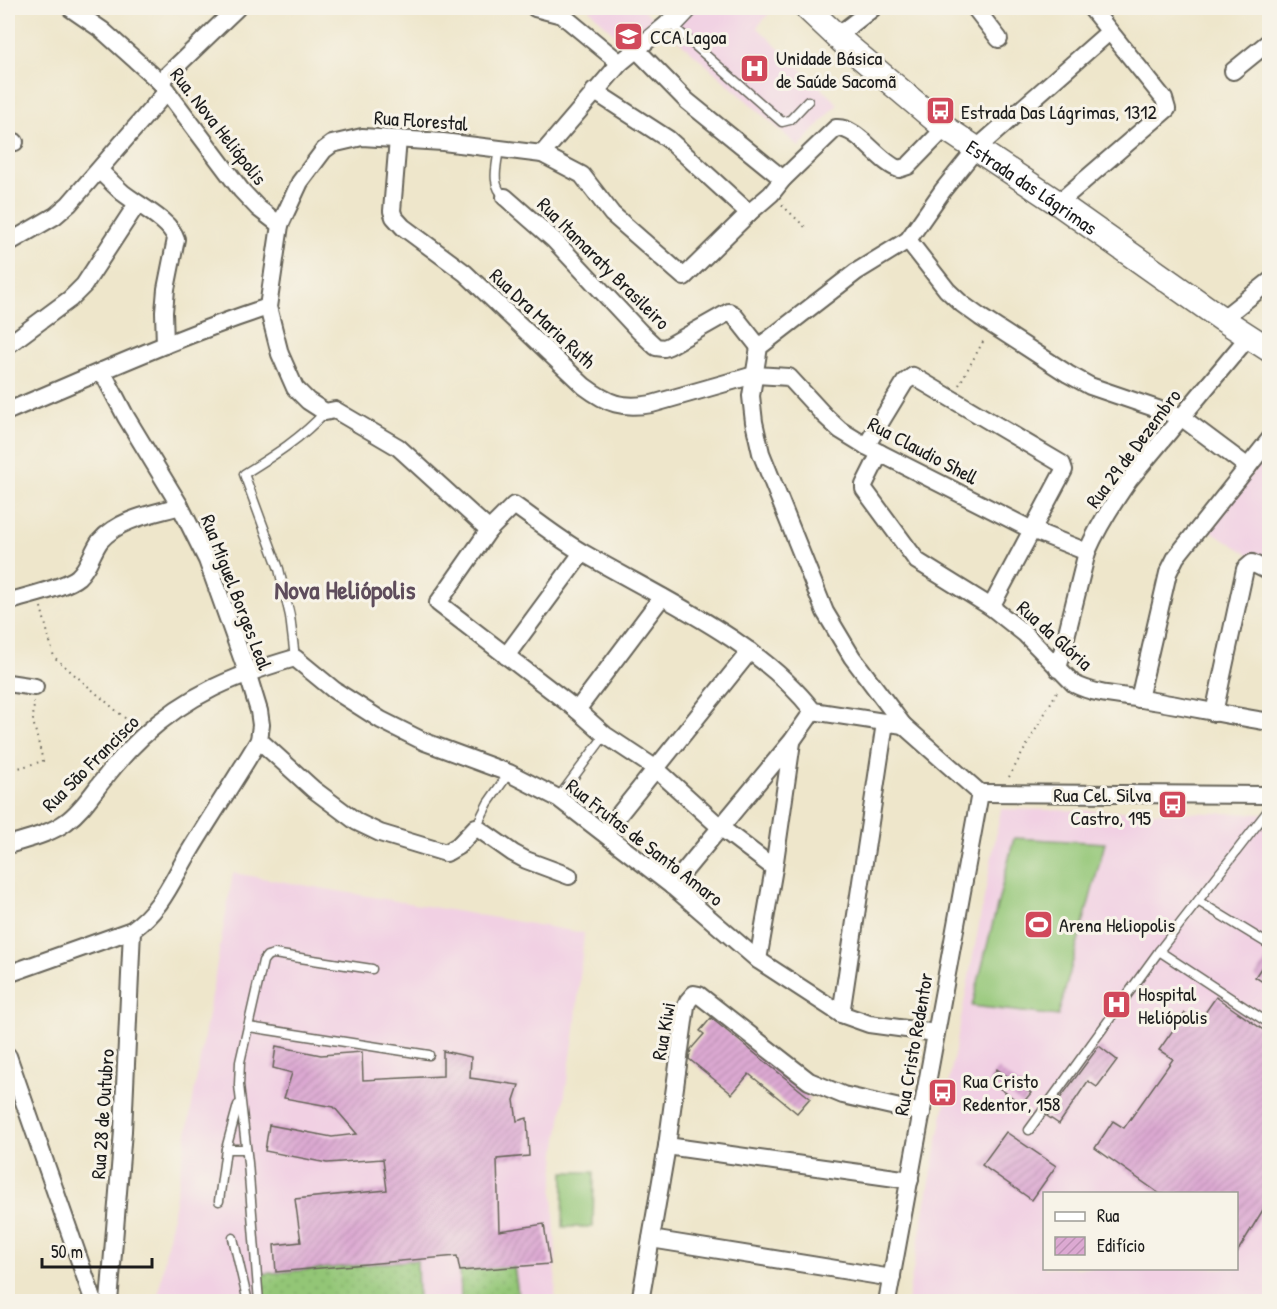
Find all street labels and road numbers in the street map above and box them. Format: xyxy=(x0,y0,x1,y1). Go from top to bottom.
street label: Rua. Nova Heliópolis xyxy=(165,62,274,191)
street label: Rua Florestal xyxy=(373,103,469,137)
street label: Estrada das Lágrimas xyxy=(961,133,1103,241)
street label: Rua Itamaraty Brasileiro xyxy=(532,191,676,335)
street label: Rua Dra Maria Ruth xyxy=(484,262,602,374)
street label: Rua 29 de Dezembro xyxy=(1079,383,1187,513)
street label: Rua Claudio Shell xyxy=(863,410,983,490)
street label: Rua Miguel Borges Leal xyxy=(195,510,279,674)
street label: Rua da Glória xyxy=(1011,594,1099,676)
street label: Rua São Francisco xyxy=(36,709,144,817)
street label: Rua Frutas de Santo Amaro xyxy=(561,772,729,912)
street label: Rua Cristo Redentor xyxy=(887,970,939,1117)
street label: Rua Kiwi xyxy=(645,1000,681,1062)
street label: Rua 28 de Outubro xyxy=(84,1048,120,1180)

